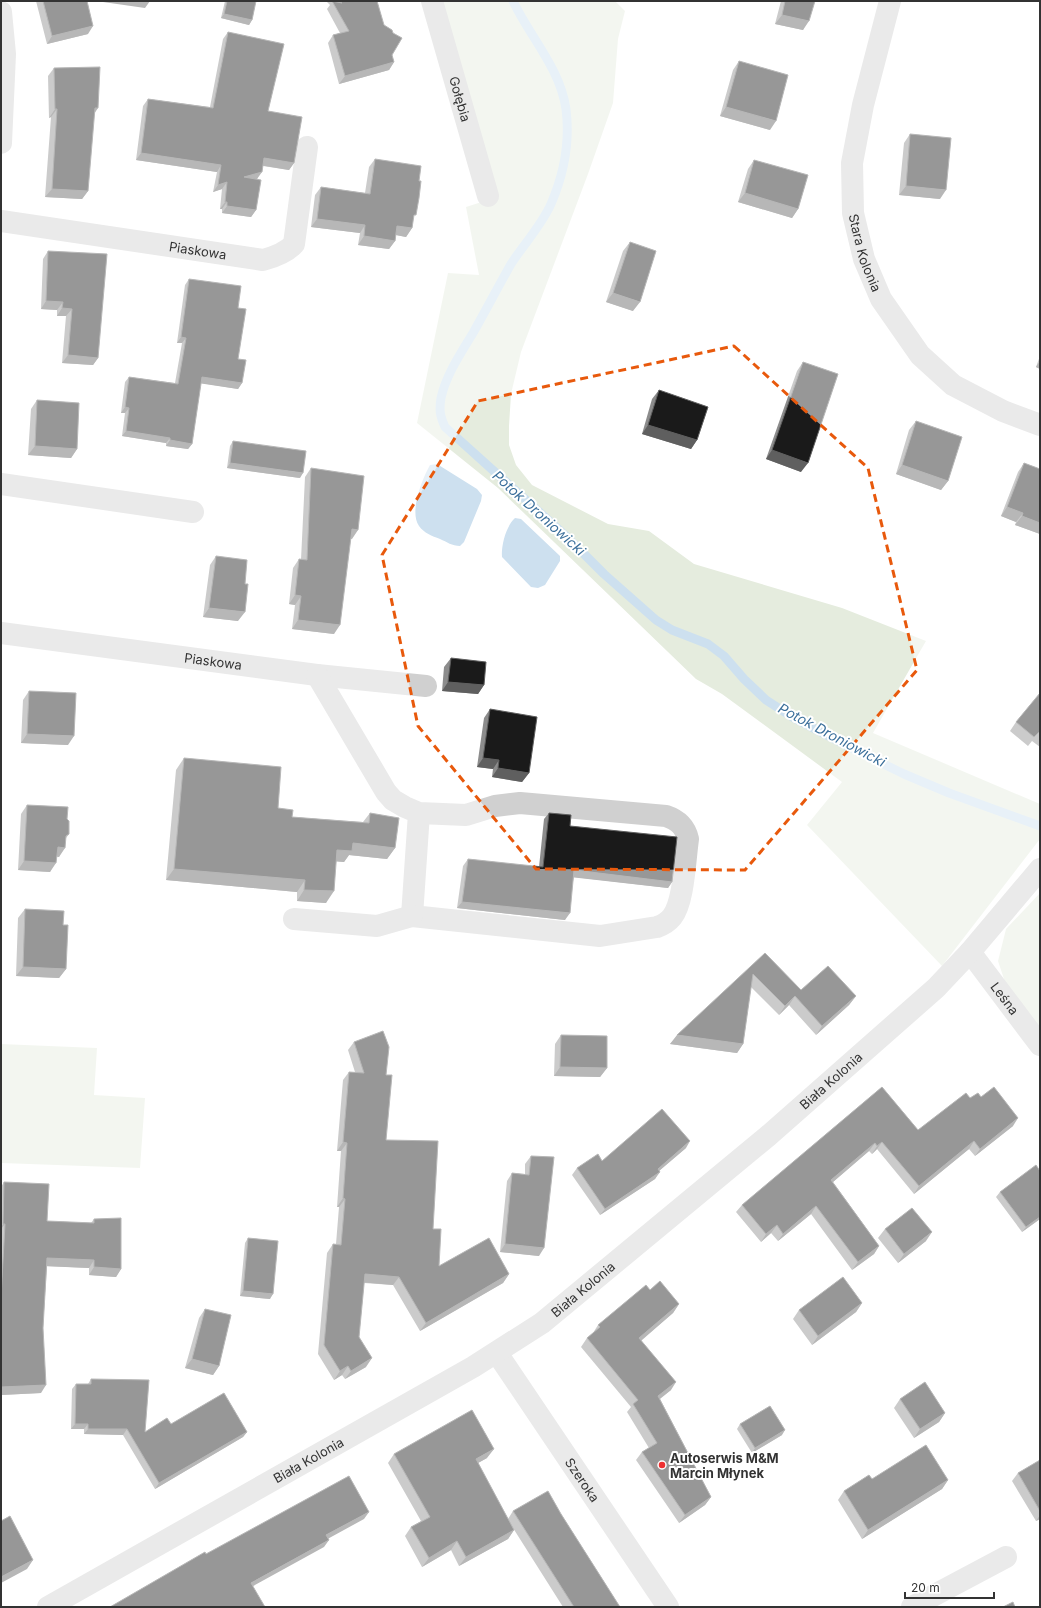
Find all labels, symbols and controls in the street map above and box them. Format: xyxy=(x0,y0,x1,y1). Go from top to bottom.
street label: Gołębia xyxy=(446,74,474,124)
street label: Stara Kolonia xyxy=(845,212,885,294)
street label: Piaskowa xyxy=(168,238,228,262)
water label: Potok Droniowicki xyxy=(489,466,590,559)
street label: Piaskowa xyxy=(183,649,243,673)
water label: Potok Droniowicki xyxy=(776,699,889,770)
street label: Leśna xyxy=(987,979,1022,1018)
street label: Biała Kolonia xyxy=(796,1049,865,1113)
street label: Biała Kolonia xyxy=(548,1258,618,1320)
street label: Biała Kolonia xyxy=(270,1434,346,1486)
place label: Autoserwis M&M Marcin Młynek xyxy=(670,1450,779,1481)
street label: Szeroka xyxy=(562,1455,603,1505)
marker: Autoserwis M&M Marcin Młynek xyxy=(657,1460,667,1470)
scale bar xyxy=(905,1574,994,1600)
text: 20 m xyxy=(911,1580,940,1595)

